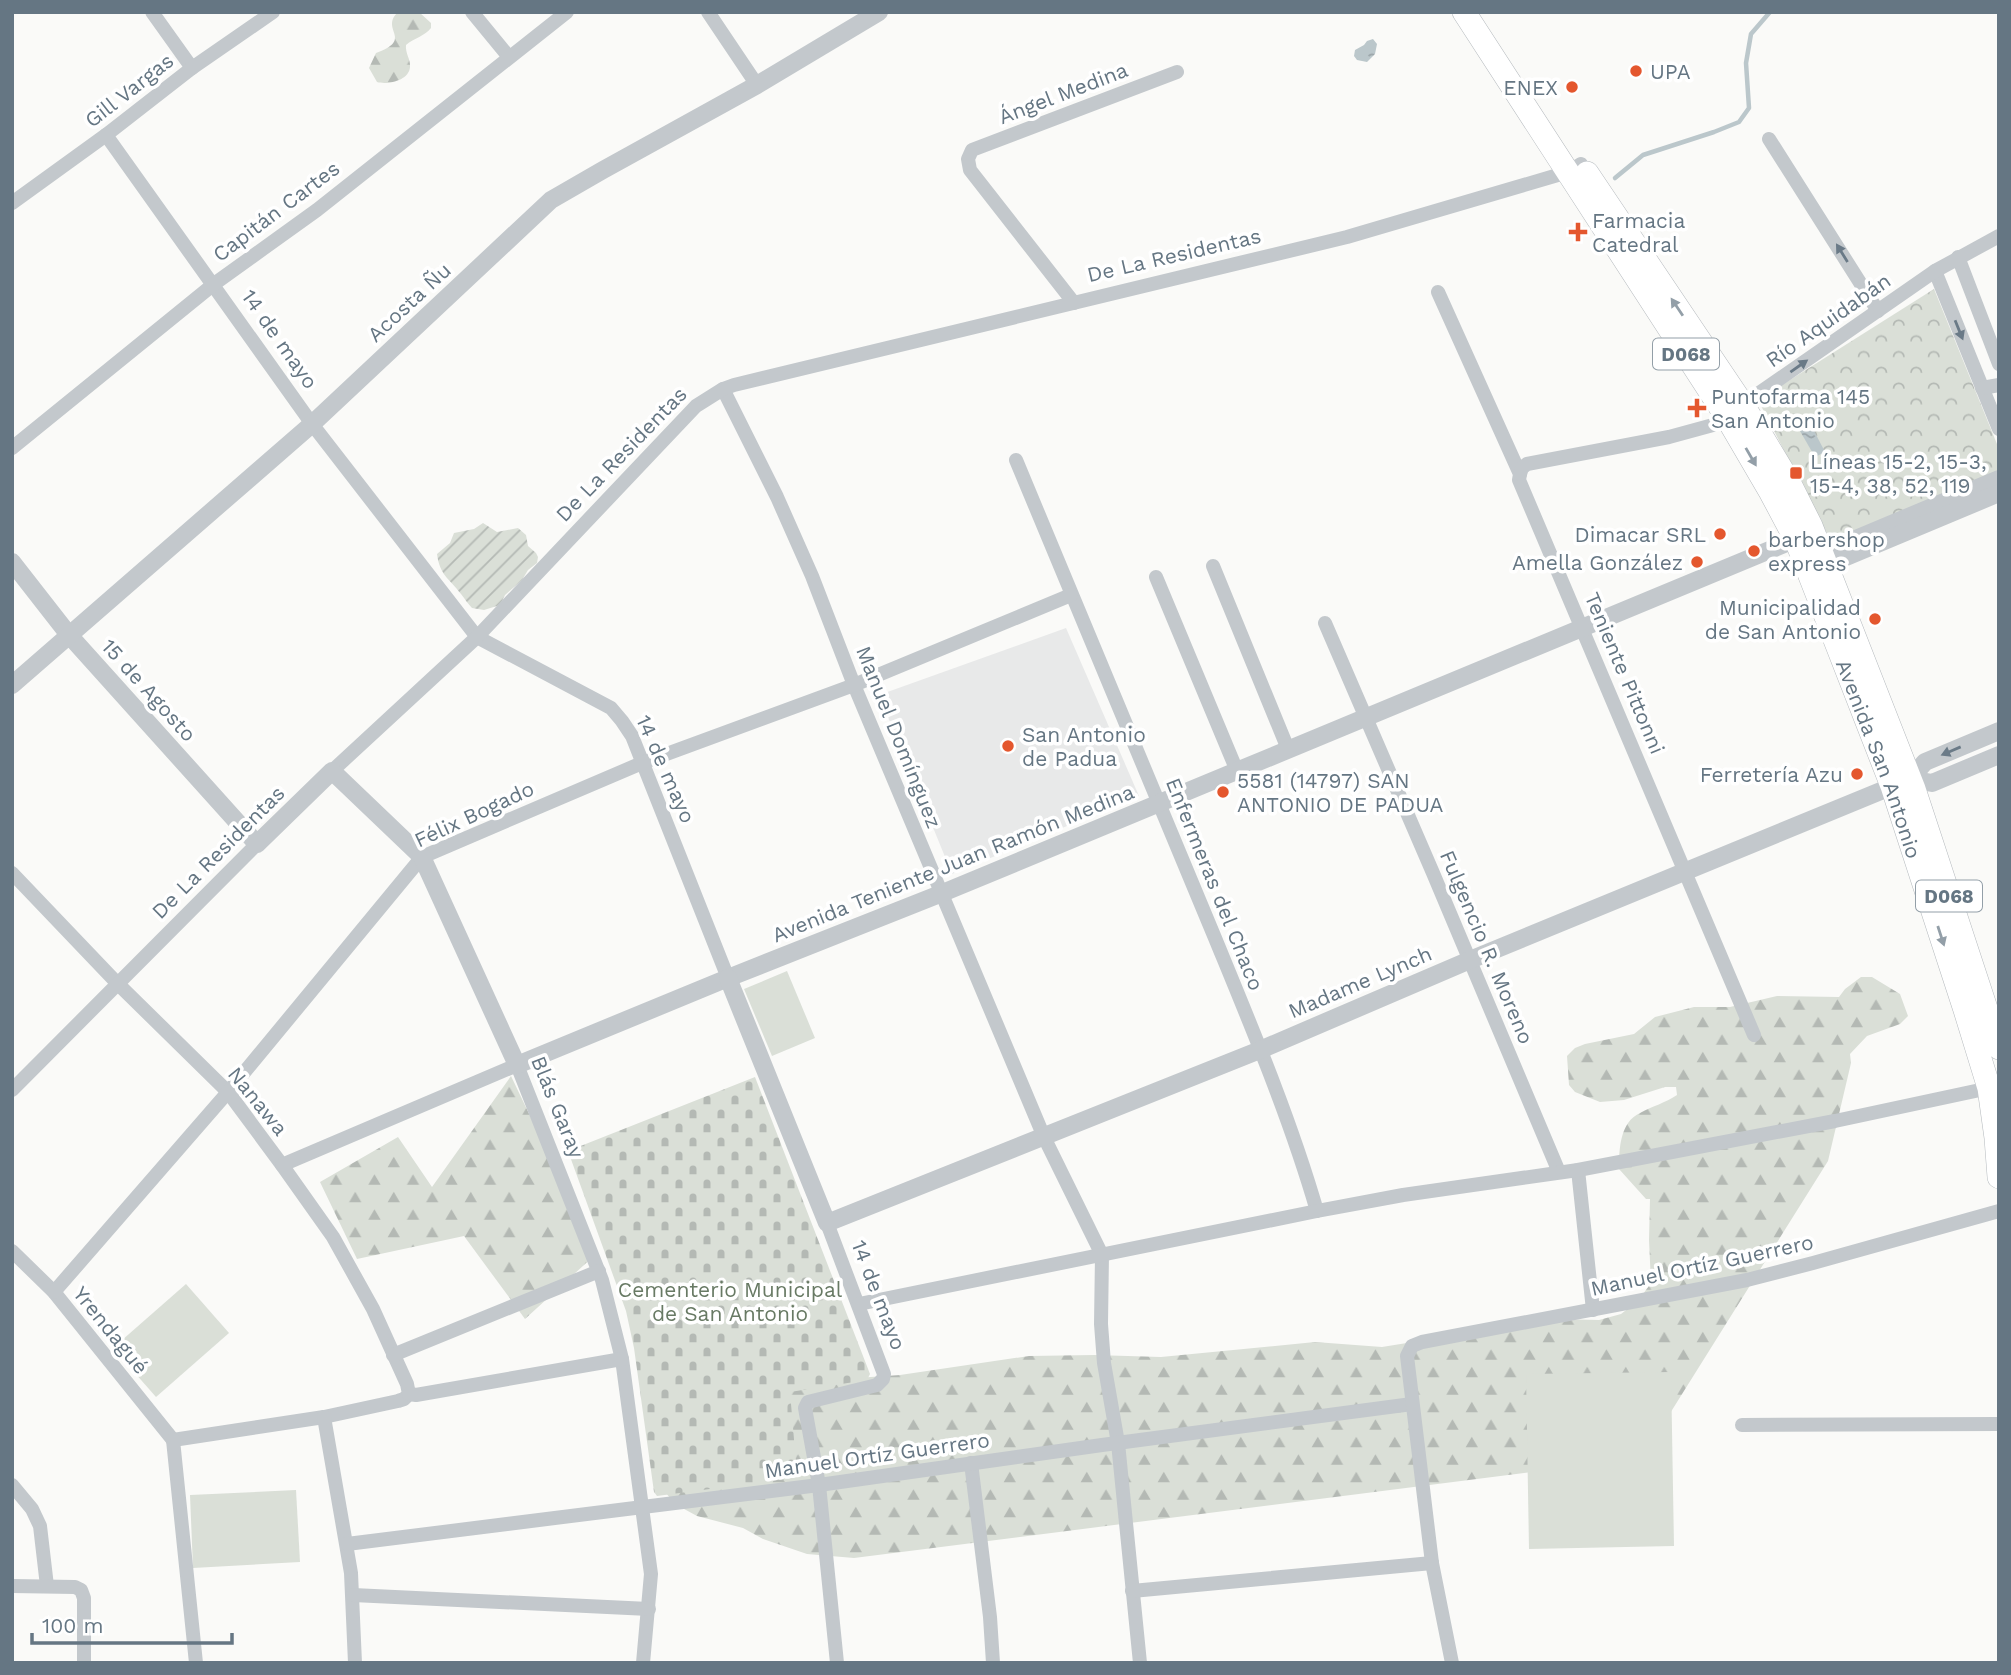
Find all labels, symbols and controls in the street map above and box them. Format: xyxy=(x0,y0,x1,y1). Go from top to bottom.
street label: Gill Vargas xyxy=(80,48,178,132)
street label: Ángel Medina xyxy=(995,57,1131,129)
place label: UPA xyxy=(1650,59,1691,84)
marker: UPA xyxy=(1628,63,1644,79)
place label: ENEX xyxy=(1503,75,1558,100)
marker: ENEX xyxy=(1564,79,1580,95)
street label: Capitán Cartes xyxy=(208,155,344,267)
place label: Farmacia Catedral xyxy=(1592,208,1685,257)
street label: De La Residentas xyxy=(1085,223,1263,287)
marker: Farmacia Catedral xyxy=(1570,224,1586,240)
one-way arrow xyxy=(1835,243,1848,263)
street label: Acosta Ñu xyxy=(362,257,456,347)
street label: Río Aquidabán xyxy=(1761,268,1895,372)
street label: 14 de mayo xyxy=(237,285,323,393)
one-way arrow xyxy=(1671,298,1684,317)
one-way arrow xyxy=(1953,319,1964,340)
road number: D068 xyxy=(1653,338,1719,370)
one-way arrow xyxy=(1790,359,1808,373)
street label: De La Residentas xyxy=(550,381,692,527)
place label: Puntofarma 145 San Antonio xyxy=(1711,384,1870,433)
marker: Puntofarma 145 San Antonio xyxy=(1689,400,1705,416)
one-way arrow xyxy=(1744,447,1757,466)
place label: Líneas 15-2, 15-3, 15-4, 38, 52, 119 xyxy=(1810,449,1986,498)
marker: Líneas 15-2, 15-3, 15-4, 38, 52, 119 xyxy=(1788,465,1804,481)
place label: Dimacar SRL xyxy=(1575,522,1706,547)
marker: Dimacar SRL xyxy=(1712,526,1728,542)
place label: barbershop express xyxy=(1768,527,1885,576)
marker: barbershop express xyxy=(1746,543,1762,559)
place label: Amella González xyxy=(1512,550,1683,575)
marker: Amella González xyxy=(1689,554,1705,570)
street label: Teniente Pittonni xyxy=(1580,589,1670,757)
place label: Municipalidad de San Antonio xyxy=(1705,595,1861,644)
marker: Municipalidad de San Antonio xyxy=(1867,611,1883,627)
street label: 15 de Agosto xyxy=(96,634,202,746)
street label: Manuel Domínguez xyxy=(851,642,947,832)
street label: Avenida San Antonio xyxy=(1831,655,1927,861)
street label: 14 de mayo xyxy=(631,711,701,827)
place label: San Antonio de Padua xyxy=(1022,722,1146,771)
marker: San Antonio de Padua xyxy=(1000,738,1016,754)
one-way arrow xyxy=(1941,745,1962,756)
place label: Ferretería Azu xyxy=(1700,762,1843,787)
marker: Ferretería Azu xyxy=(1849,766,1865,782)
place label: 5581 (14797) SAN ANTONIO DE PADUA xyxy=(1237,768,1444,817)
street label: Enfermeras del Chaco xyxy=(1161,774,1269,994)
street label: Félix Bogado xyxy=(410,775,538,853)
street label: Avenida Teniente Juan Ramón Medina xyxy=(768,779,1138,947)
street label: De La Residentas xyxy=(146,780,290,924)
marker: 5581 (14797) SAN ANTONIO DE PADUA xyxy=(1215,784,1231,800)
street label: Fulgencio R. Moreno xyxy=(1435,847,1539,1047)
road number: D068 xyxy=(1916,880,1982,912)
one-way arrow xyxy=(1936,926,1947,947)
street label: Madame Lynch xyxy=(1285,941,1435,1023)
street label: Blás Garay xyxy=(526,1052,590,1162)
street label: Nanawa xyxy=(223,1062,293,1140)
street label: Manuel Ortíz Guerrero xyxy=(1588,1229,1816,1301)
street label: 14 de mayo xyxy=(847,1237,911,1353)
park label: Cementerio Municipal de San Antonio xyxy=(618,1277,843,1326)
street label: Yrendagué xyxy=(68,1281,154,1379)
street label: Manuel Ortíz Guerrero xyxy=(763,1427,991,1483)
scale bar xyxy=(32,1602,231,1646)
text: 100 m xyxy=(42,1613,104,1638)

